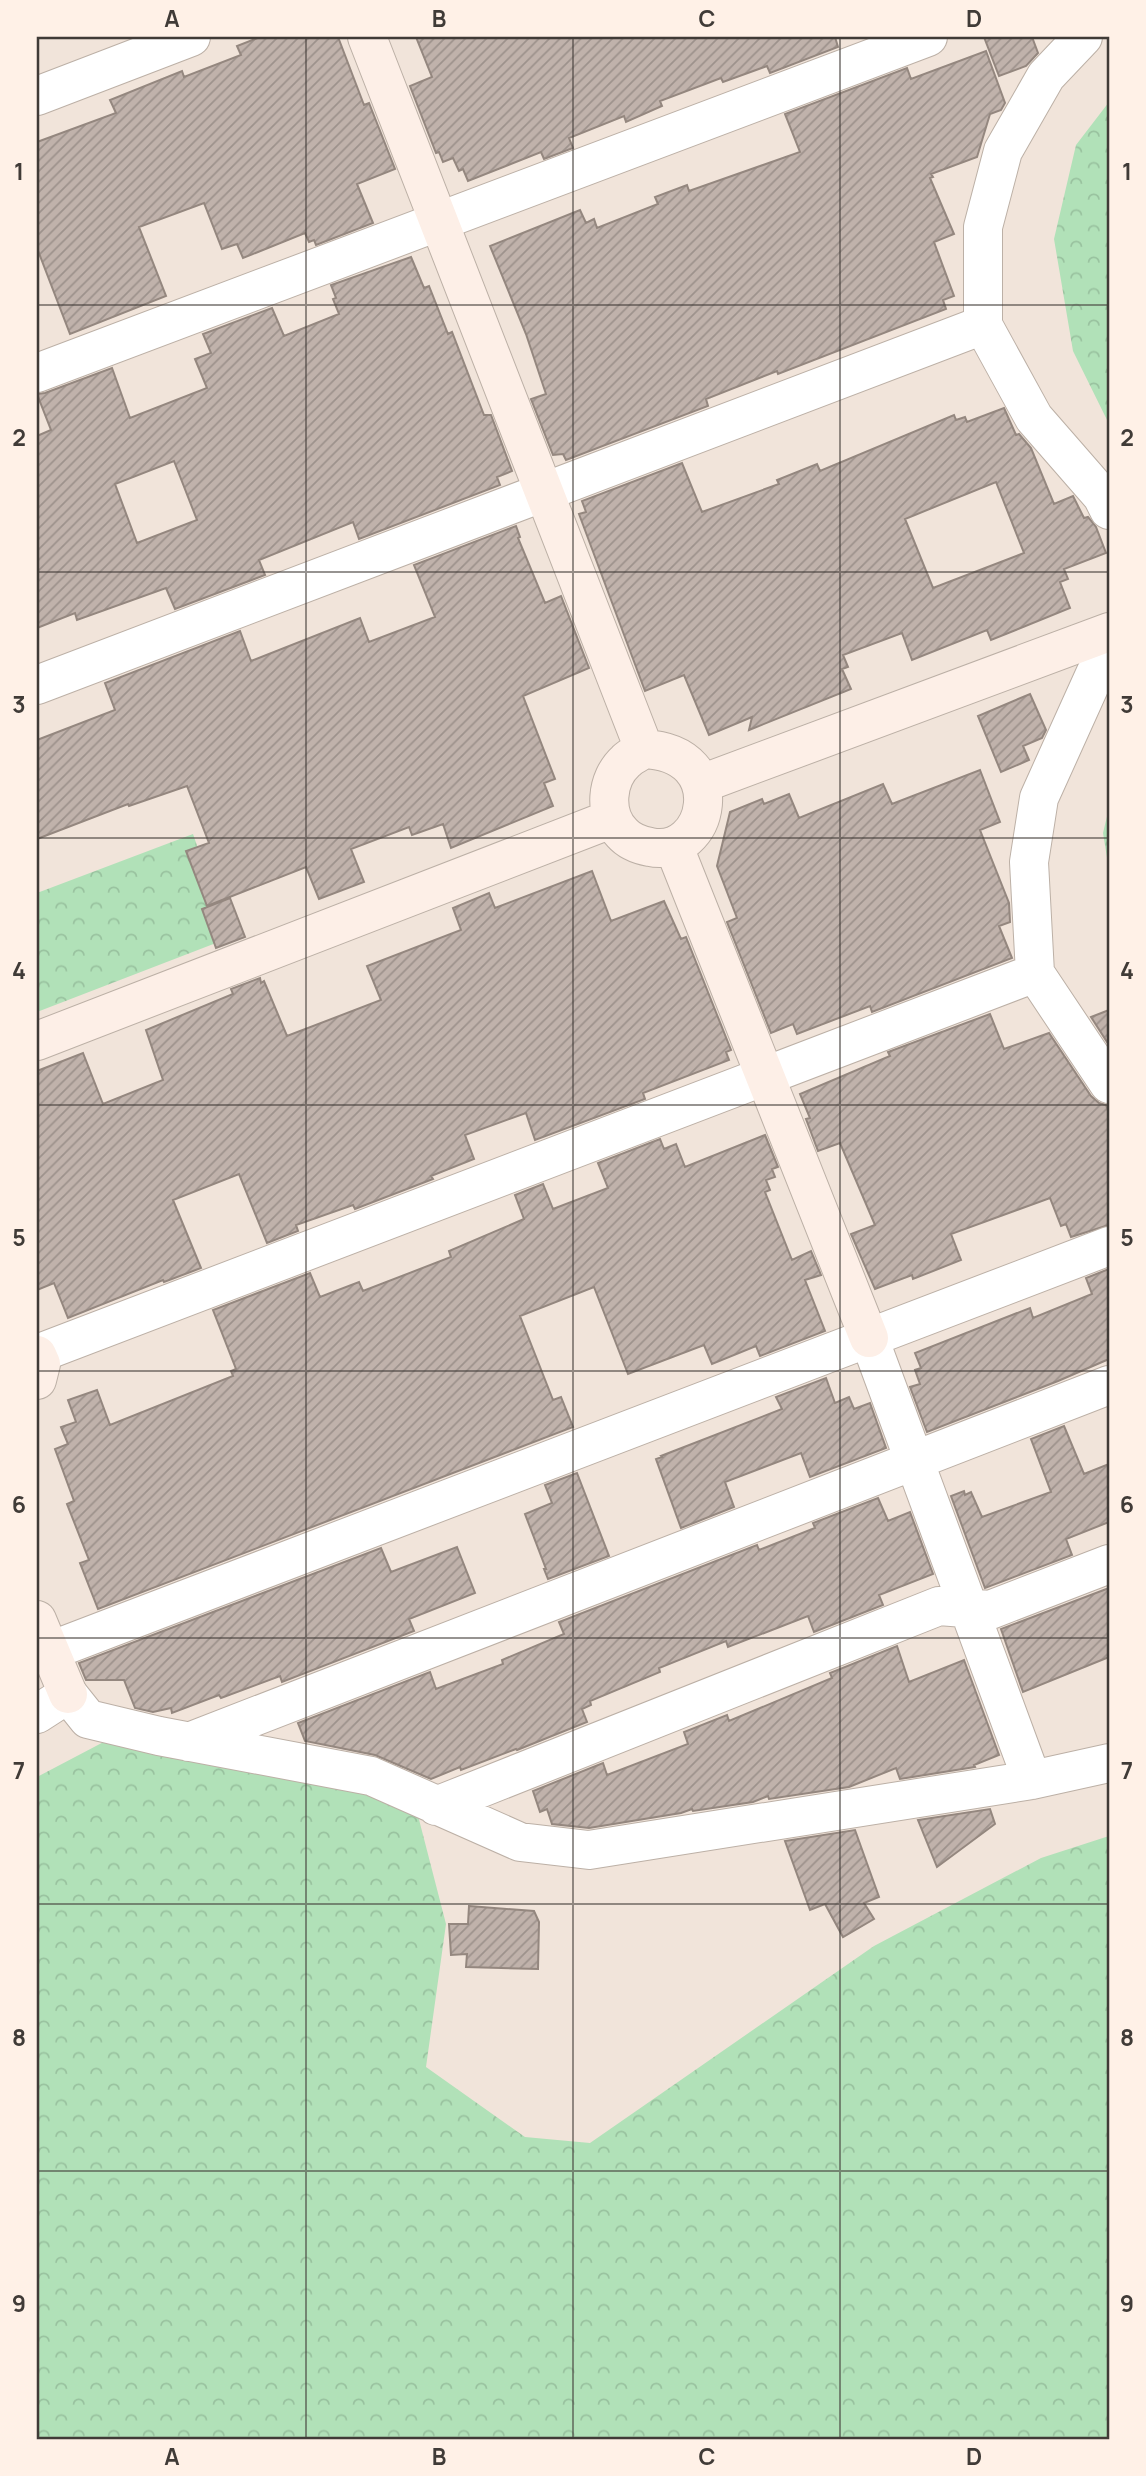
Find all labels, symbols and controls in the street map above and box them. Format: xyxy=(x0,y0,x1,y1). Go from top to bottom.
text: A xyxy=(164,2,180,34)
text: B xyxy=(432,2,446,34)
text: C xyxy=(699,2,716,34)
text: D xyxy=(966,2,982,34)
text: 1 xyxy=(14,155,24,187)
text: 1 xyxy=(1122,155,1132,187)
text: 2 xyxy=(12,421,26,453)
text: 2 xyxy=(1120,421,1134,453)
text: 3 xyxy=(12,688,26,720)
text: 3 xyxy=(1120,688,1134,720)
text: 4 xyxy=(12,954,26,986)
text: 4 xyxy=(1120,954,1134,986)
text: 5 xyxy=(12,1221,26,1253)
text: 5 xyxy=(1120,1221,1134,1253)
text: 6 xyxy=(12,1488,26,1520)
text: 6 xyxy=(1120,1488,1134,1520)
text: 7 xyxy=(13,1754,25,1786)
text: 7 xyxy=(1121,1754,1133,1786)
text: 8 xyxy=(12,2021,26,2053)
text: 8 xyxy=(1120,2021,1134,2053)
text: 9 xyxy=(12,2287,26,2319)
text: 9 xyxy=(1120,2287,1134,2319)
text: A xyxy=(164,2440,180,2472)
text: B xyxy=(432,2440,446,2472)
text: C xyxy=(699,2440,716,2472)
text: D xyxy=(966,2440,982,2472)

